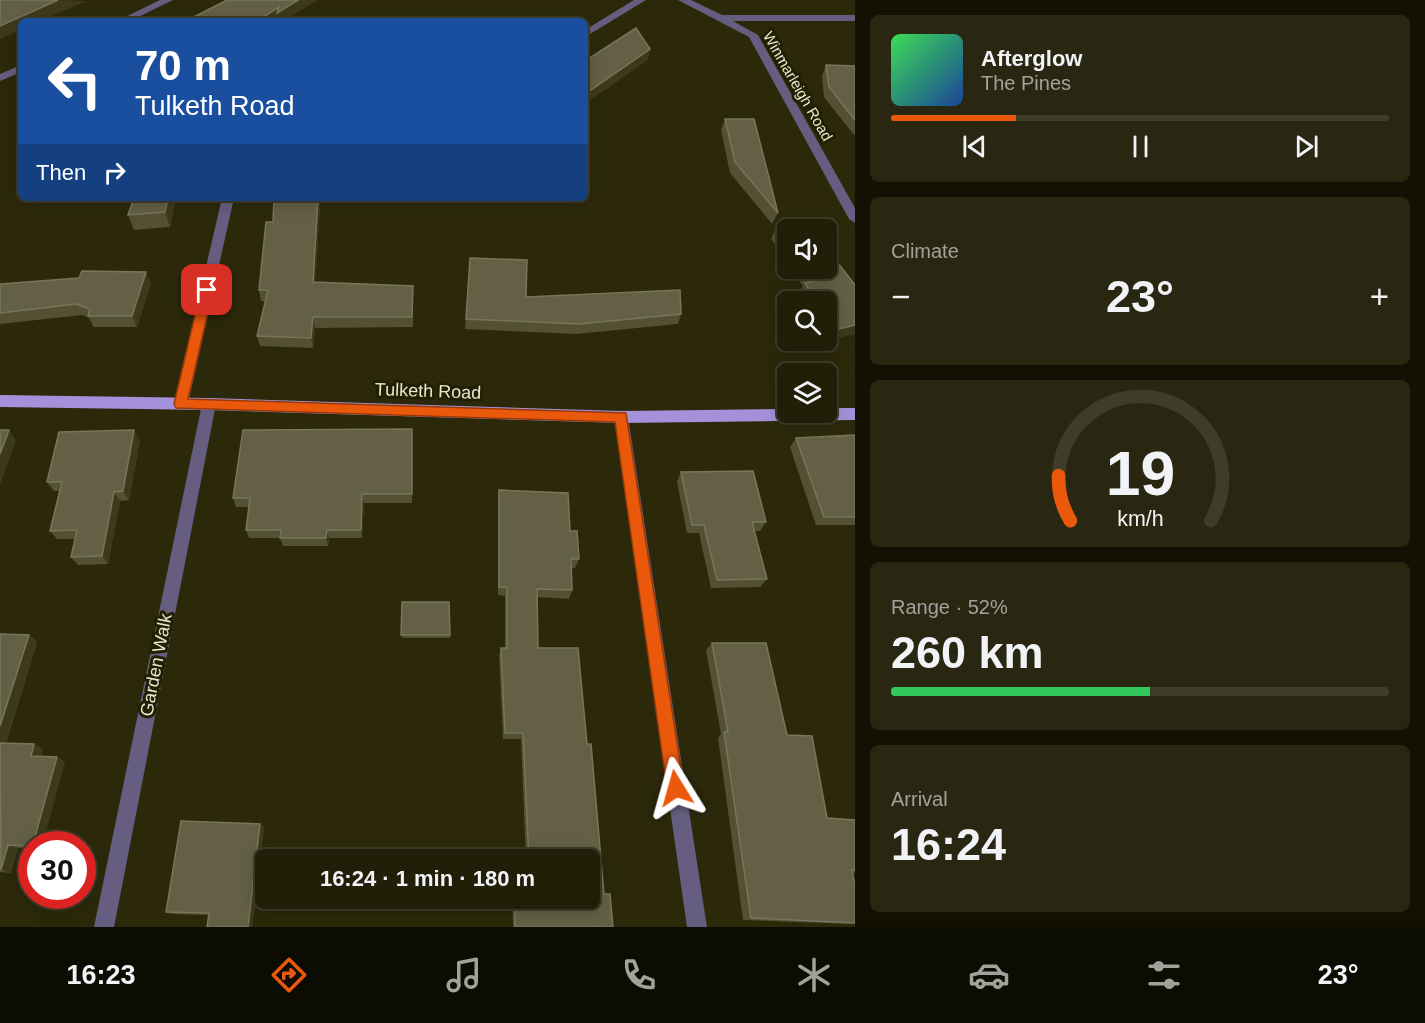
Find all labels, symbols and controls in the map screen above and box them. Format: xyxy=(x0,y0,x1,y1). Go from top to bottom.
street label: Winmarleigh Road xyxy=(760,28,836,144)
icon: left xyxy=(36,42,114,120)
text: 70 m xyxy=(135,42,231,89)
text: Afterglow xyxy=(981,46,1082,71)
text: The Pines xyxy=(981,72,1071,94)
text: Tulketh Road xyxy=(135,91,295,121)
icon: previous xyxy=(958,130,991,163)
icon: pause xyxy=(1124,130,1157,163)
icon: next xyxy=(1290,130,1323,163)
icon: right xyxy=(98,156,131,189)
text: Then xyxy=(36,160,86,185)
map controls xyxy=(777,219,837,423)
button: sound xyxy=(777,219,837,279)
text: Climate xyxy=(891,240,959,262)
pin xyxy=(181,264,232,315)
text: 23° xyxy=(1106,271,1174,322)
icon: arrive xyxy=(190,273,223,306)
text: − xyxy=(891,278,910,315)
text: + xyxy=(1370,278,1389,315)
button: search xyxy=(777,291,837,351)
button: layers xyxy=(777,363,837,423)
street label: Tulketh Road xyxy=(374,379,482,403)
text: 19 xyxy=(1105,439,1175,508)
text: km/h xyxy=(1117,507,1163,531)
text: Range · 52% xyxy=(891,596,1008,618)
street label: Garden Walk xyxy=(136,611,176,718)
text: 260 km xyxy=(891,627,1044,678)
position arrow xyxy=(644,756,708,820)
text: Arrival xyxy=(891,788,948,810)
text: 16:24 xyxy=(891,819,1006,870)
speed limit sign: 30 xyxy=(18,831,96,909)
text: 16:24 · 1 min · 180 m xyxy=(320,866,535,891)
icon: directions xyxy=(268,954,310,996)
icon: music xyxy=(443,954,485,996)
icon: phone xyxy=(618,954,660,996)
icon: climate xyxy=(793,954,835,996)
icon: car xyxy=(968,954,1010,996)
icon: filters xyxy=(1143,954,1185,996)
text: 16:23 xyxy=(66,960,136,990)
text: 23° xyxy=(1318,960,1358,990)

